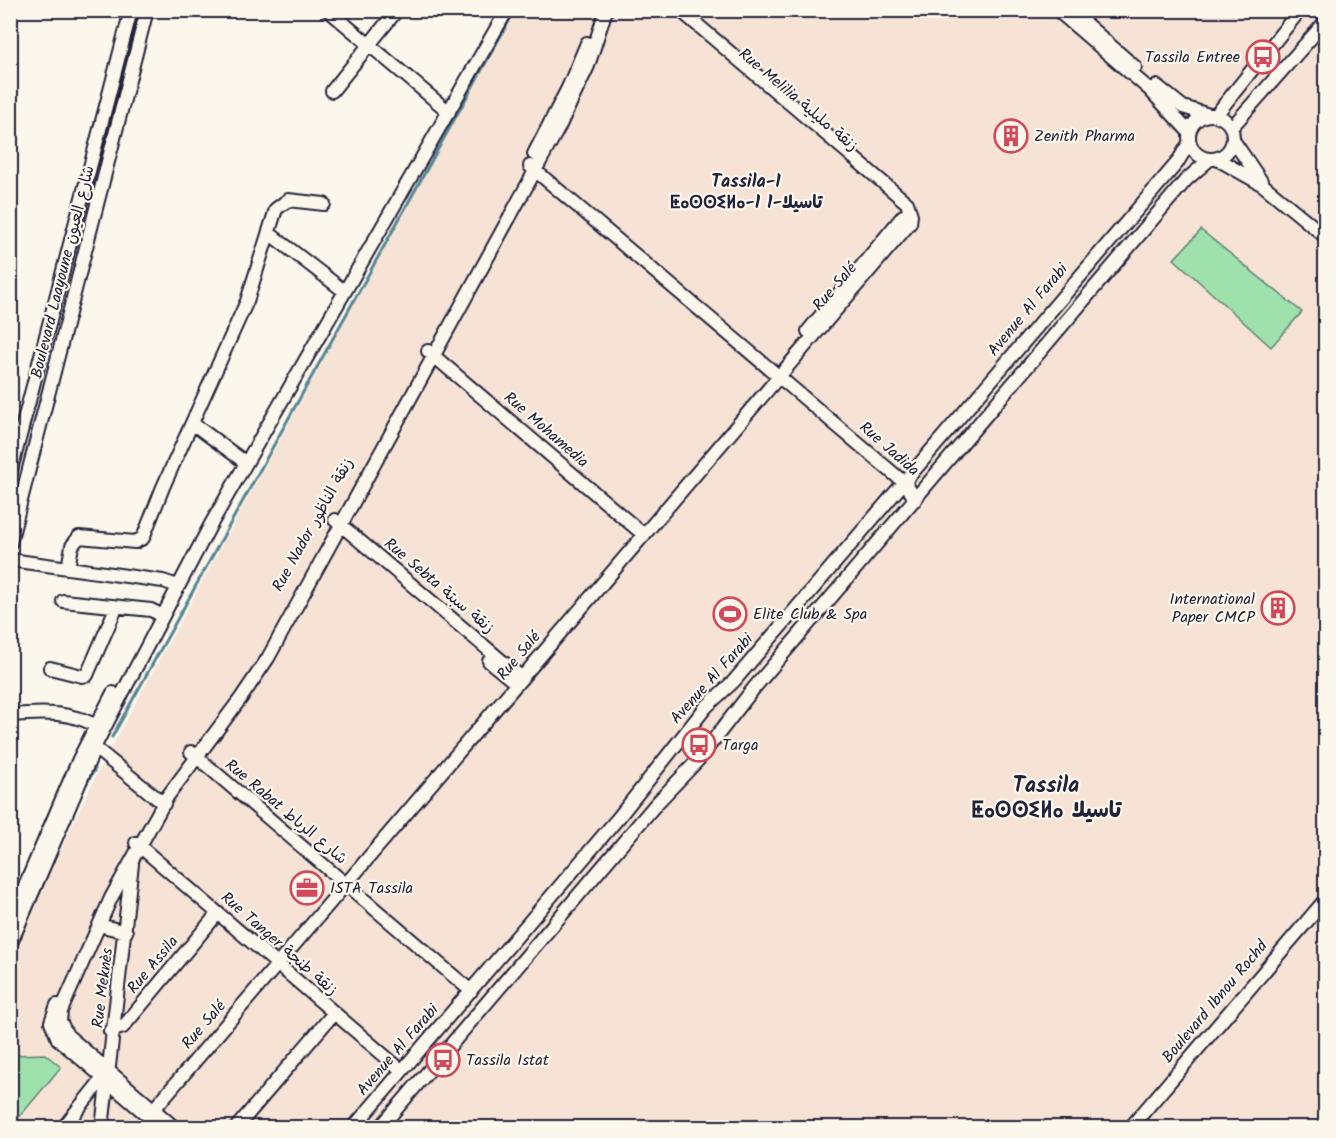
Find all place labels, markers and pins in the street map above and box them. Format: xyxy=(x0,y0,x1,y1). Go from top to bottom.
bus stop icon: Tassila Entree xyxy=(1245,39,1281,75)
place label: Tassila Entree xyxy=(1145,45,1240,70)
building icon: Zenith Pharma xyxy=(993,118,1029,154)
place label: Zenith Pharma xyxy=(1034,124,1135,149)
place label: International Paper CMCP xyxy=(1170,587,1255,630)
building icon: International Paper CMCP xyxy=(1260,590,1296,626)
sports icon: Elite Club & Spa xyxy=(712,596,748,632)
place label: Elite Club & Spa xyxy=(753,602,867,627)
bus stop icon: Targa xyxy=(681,727,717,763)
place label: Targa xyxy=(722,733,758,758)
office icon: ISTA Tassila xyxy=(289,870,325,906)
place label: ISTA Tassila xyxy=(330,876,413,901)
bus stop icon: Tassila Istat xyxy=(425,1042,461,1078)
place label: Tassila Istat xyxy=(466,1048,550,1073)

